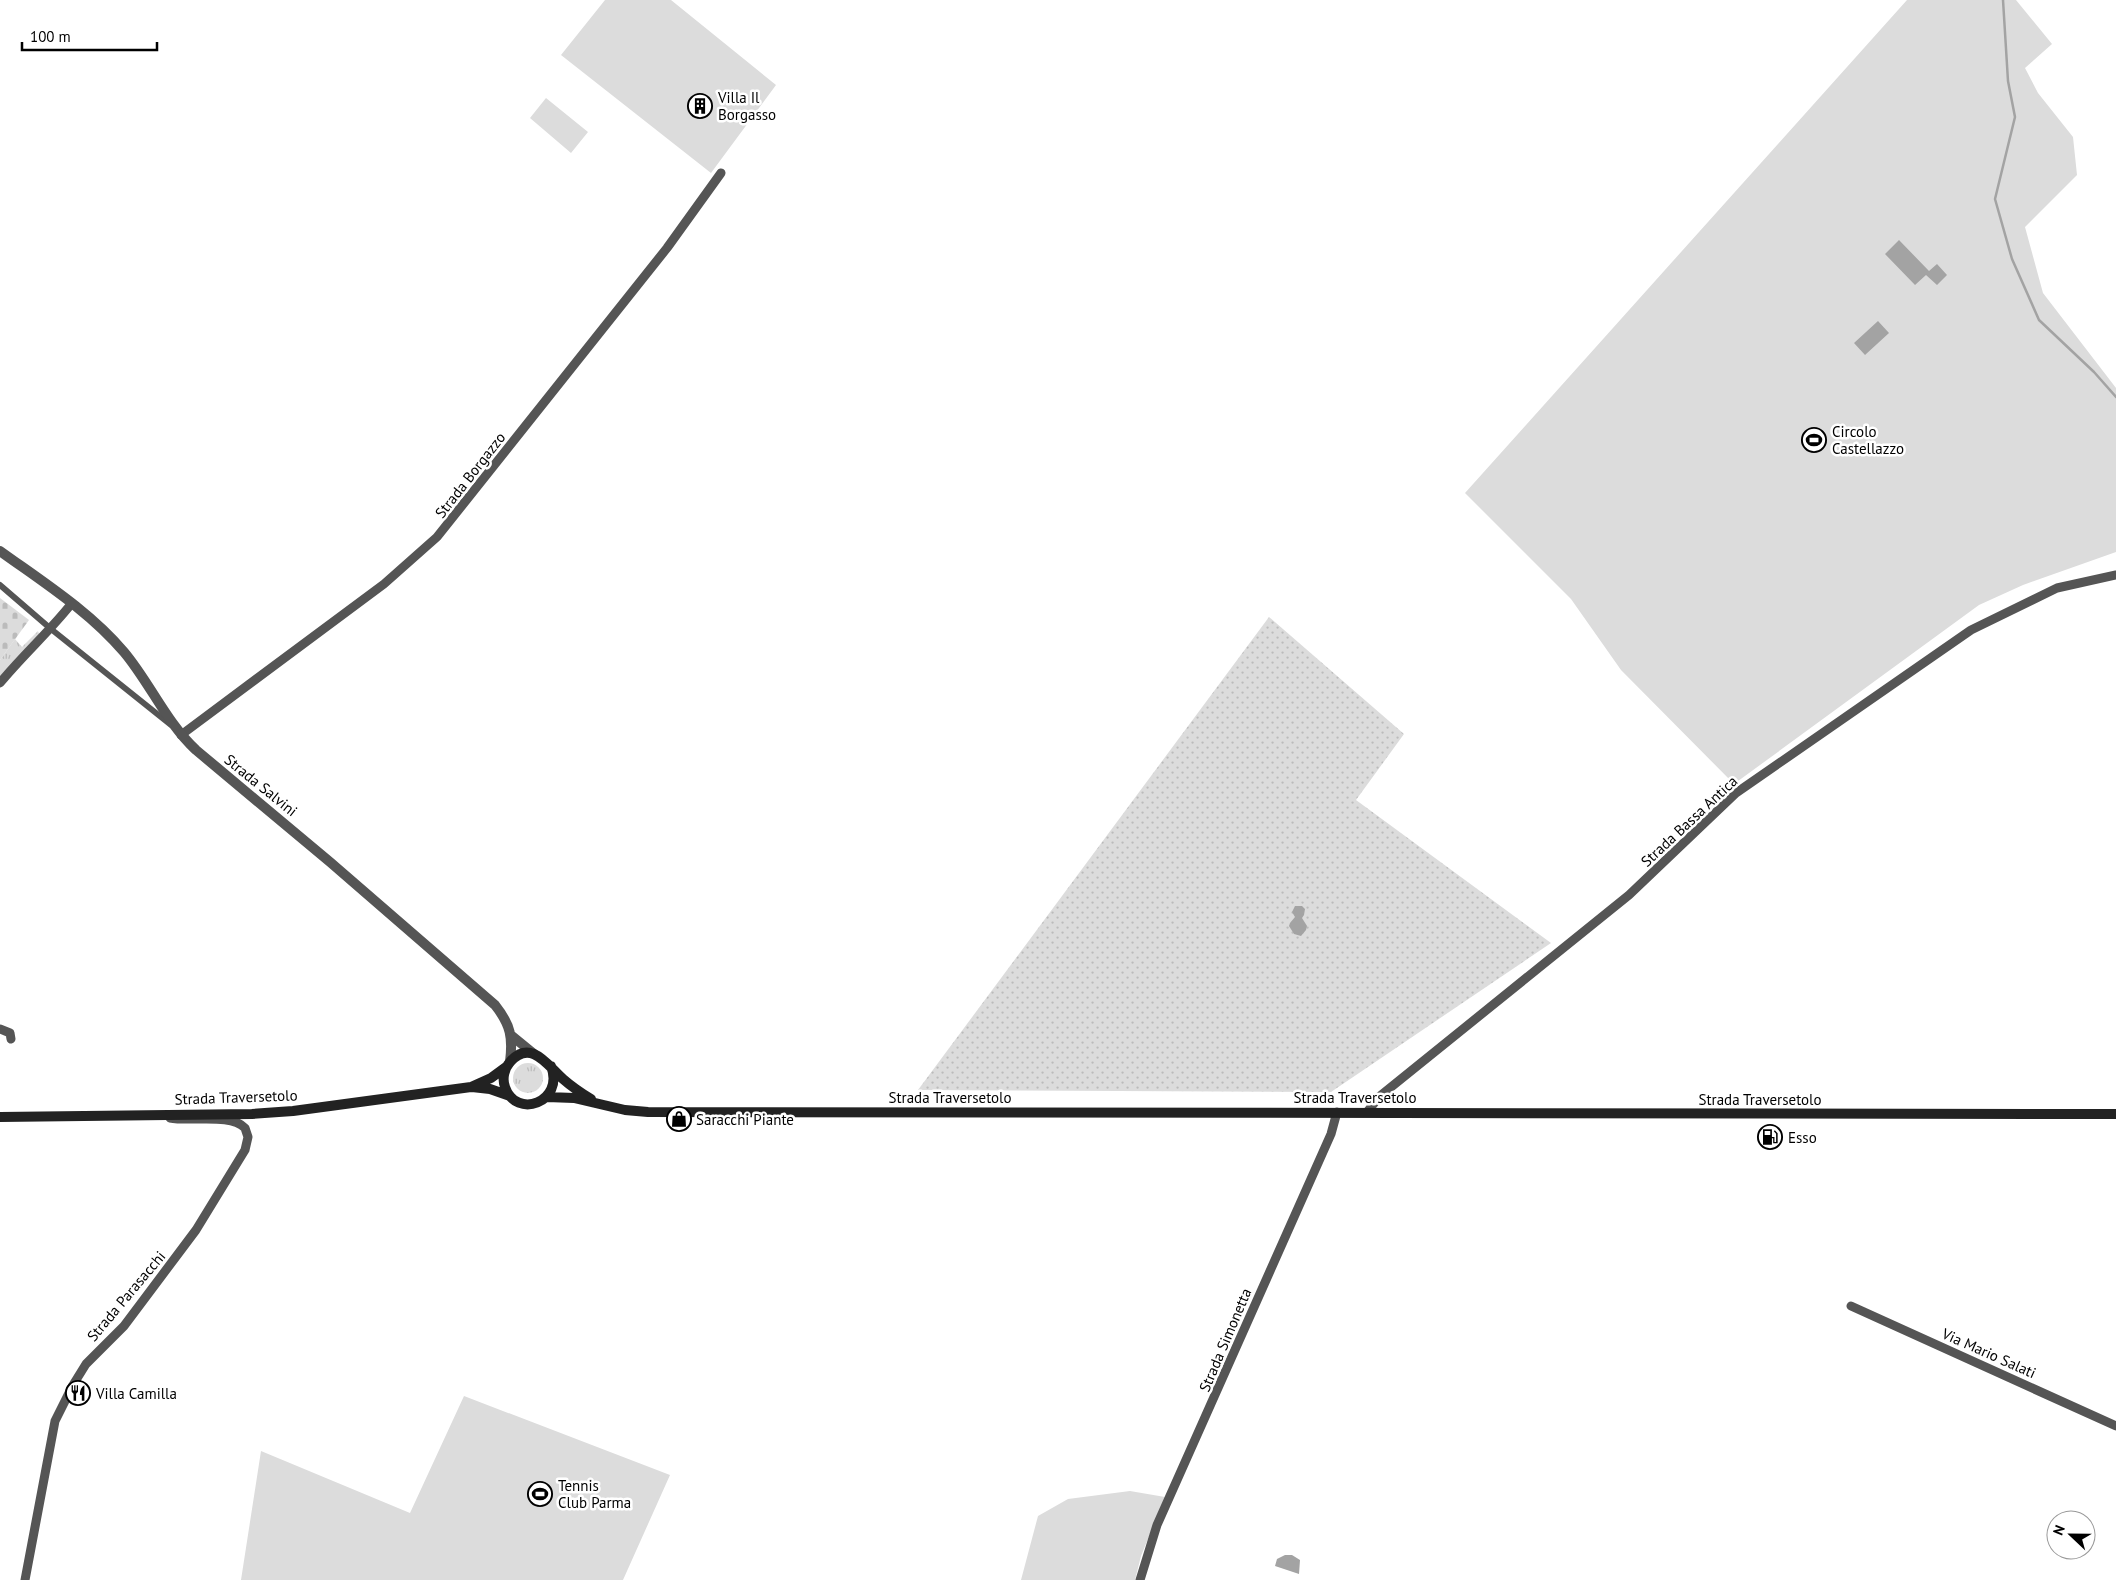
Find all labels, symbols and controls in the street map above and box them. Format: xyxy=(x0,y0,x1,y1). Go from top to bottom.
scale bar xyxy=(22,20,158,52)
text: 100 m xyxy=(30,27,71,46)
place label: Villa Il Borgasso xyxy=(717,88,776,124)
building icon: Villa Il Borgasso xyxy=(687,93,713,119)
place label: Circolo Castellazzo xyxy=(1832,422,1904,458)
sports icon: Circolo Castellazzo xyxy=(1801,427,1827,453)
street label: Strada Borgazzo xyxy=(431,428,509,522)
street label: Strada Salvini xyxy=(221,750,301,820)
street label: Strada Bassa Antica xyxy=(1637,771,1741,871)
street label: Strada Traversetolo xyxy=(174,1085,298,1109)
street label: Strada Traversetolo xyxy=(888,1088,1012,1107)
street label: Strada Traversetolo xyxy=(1293,1088,1417,1107)
street label: Strada Traversetolo xyxy=(1698,1090,1822,1109)
shop icon: Saracchi Piante xyxy=(666,1106,692,1132)
place label: Saracchi Piante xyxy=(696,1110,794,1129)
fuel station icon: Esso xyxy=(1757,1124,1783,1150)
place label: Esso xyxy=(1788,1128,1817,1147)
street label: Strada Parasacchi xyxy=(83,1247,169,1345)
street label: Strada Simonetta xyxy=(1195,1285,1255,1395)
street label: Via Mario Salati xyxy=(1938,1323,2039,1382)
restaurant icon: Villa Camilla xyxy=(65,1380,91,1406)
place label: Villa Camilla xyxy=(95,1384,177,1403)
place label: Tennis Club Parma xyxy=(558,1476,631,1512)
sports icon: Tennis Club Parma xyxy=(527,1481,553,1507)
north arrow xyxy=(2046,1510,2096,1560)
text: N xyxy=(2049,1522,2069,1538)

